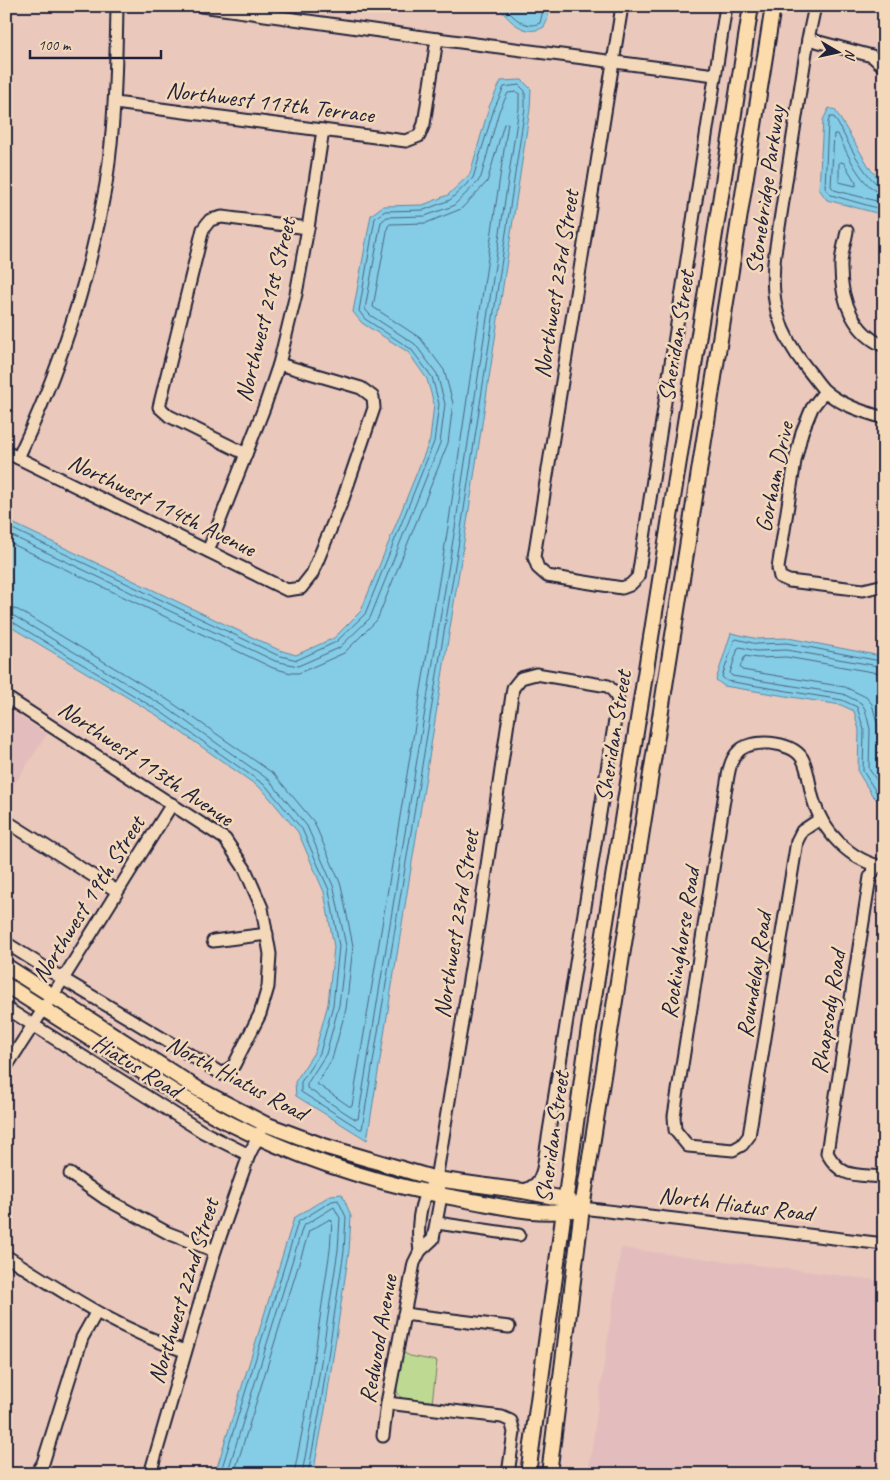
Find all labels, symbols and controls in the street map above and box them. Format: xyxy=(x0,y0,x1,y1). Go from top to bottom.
scale bar xyxy=(30,28,161,60)
north arrow xyxy=(812,28,862,78)
text: 100 m xyxy=(38,36,72,55)
text: N xyxy=(841,48,859,62)
street label: Northwest 117th Terrace xyxy=(164,74,378,130)
street label: Stonebridge Parkway xyxy=(738,102,792,276)
street label: Northwest 23rd Street xyxy=(526,186,586,380)
street label: Northwest 21st Street xyxy=(228,213,303,405)
street label: Sheridan Street xyxy=(651,267,701,403)
street label: Gorham Drive xyxy=(748,417,801,535)
street label: Northwest 114th Avenue xyxy=(63,447,263,564)
street label: Sheridan Street xyxy=(588,667,638,803)
street label: Northwest 113th Avenue xyxy=(53,693,241,834)
street label: Northwest 19th Street xyxy=(25,809,152,988)
street label: Northwest 23rd Street xyxy=(426,826,486,1020)
street label: Rockinghorse Road xyxy=(653,862,707,1021)
street label: Roundelay Road xyxy=(729,907,779,1040)
street label: Rhapsody Road xyxy=(803,945,853,1076)
street label: Hiatus Road xyxy=(87,1027,190,1107)
street label: North Hiatus Road xyxy=(161,1028,316,1129)
street label: Sheridan Street xyxy=(528,1068,576,1204)
street label: North Hiatus Road xyxy=(657,1180,818,1229)
street label: Northwest 22nd Street xyxy=(141,1193,226,1387)
street label: Redwood Avenue xyxy=(352,1270,404,1405)

